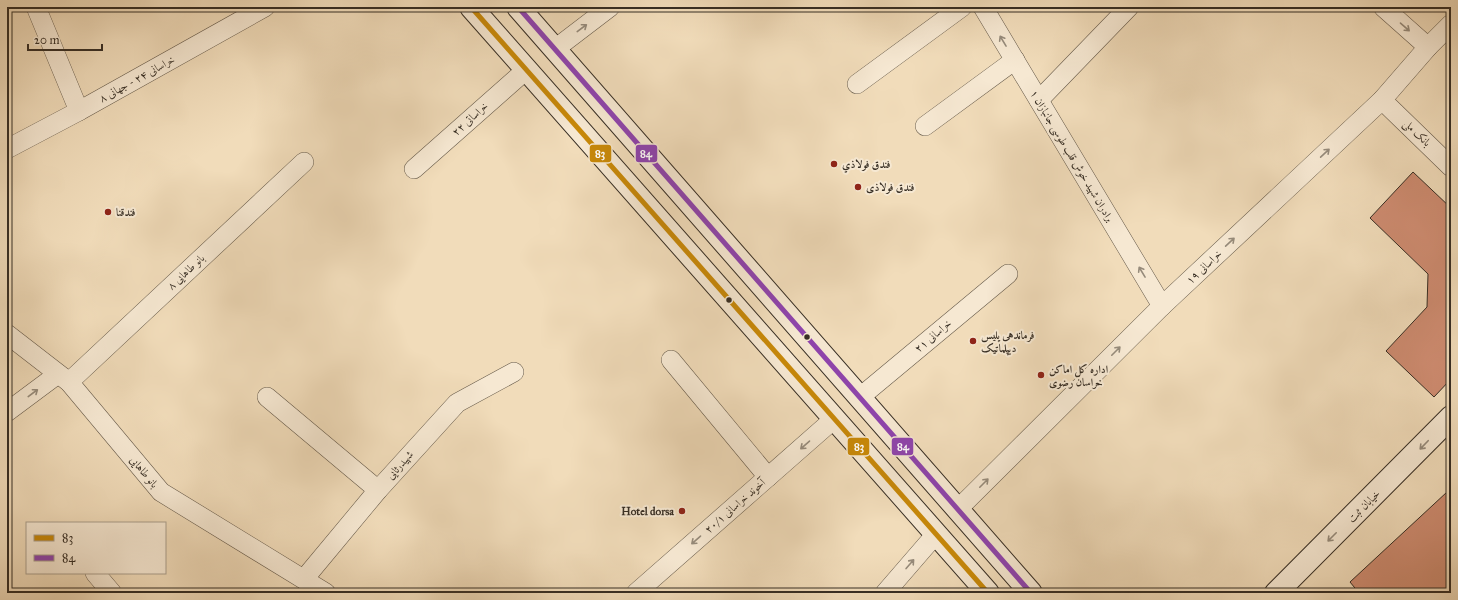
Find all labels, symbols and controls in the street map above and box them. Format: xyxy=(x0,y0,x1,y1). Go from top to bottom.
one-way arrow xyxy=(1400,22,1411,31)
one-way arrow xyxy=(577,24,588,32)
scale bar xyxy=(28,26,102,52)
text: 20 m xyxy=(34,33,60,47)
one-way arrow xyxy=(999,36,1007,47)
street label: خراسانی ۲۴ - جهانی ۸ xyxy=(97,53,177,105)
street label: برادران شهید خوش قلب طوسی جانبازان ۱ xyxy=(1027,88,1117,225)
street label: خراساتی ۲۲ xyxy=(449,99,491,139)
street label: بانک ملی xyxy=(1399,117,1433,151)
line badge: 83 xyxy=(589,144,612,163)
line badge: 84 xyxy=(635,144,658,163)
text: 83 xyxy=(595,147,605,161)
text: 84 xyxy=(640,147,653,161)
one-way arrow xyxy=(1320,148,1330,158)
place label: فندق فولاذي xyxy=(842,158,891,173)
marker: فندق فولاذي xyxy=(829,159,839,169)
place label: فندق فولاذی xyxy=(866,181,915,194)
marker: فندق فولاذی xyxy=(853,182,863,192)
place label: فندقنا xyxy=(116,206,136,219)
marker: فندقنا xyxy=(103,207,113,217)
one-way arrow xyxy=(1225,237,1235,247)
street label: خراسانی ۱۹ xyxy=(1183,247,1225,287)
street label: بانو طاهایی ۸ xyxy=(165,252,208,293)
one-way arrow xyxy=(1138,267,1146,278)
unlabelled marker xyxy=(724,295,734,305)
street label: خراسانی ۲۱ xyxy=(912,317,954,355)
place label: فرماندهی پلیس دیپلماتیک xyxy=(981,329,1034,356)
unlabelled marker xyxy=(802,332,812,342)
marker: فرماندهی پلیس دیپلماتیک xyxy=(968,336,978,346)
one-way arrow xyxy=(1111,346,1121,356)
place label: اداره کل اماکن خراسان رضوی xyxy=(1049,363,1108,390)
marker: اداره کل اماکن خراسان رضوی xyxy=(1036,370,1046,380)
one-way arrow xyxy=(27,389,38,397)
line badge: 83 xyxy=(847,437,870,456)
line badge: 84 xyxy=(891,437,914,456)
one-way arrow xyxy=(800,440,810,449)
text: 83 xyxy=(854,440,864,454)
text: 84 xyxy=(897,440,910,454)
one-way arrow xyxy=(1419,440,1429,450)
street label: شهیدرثایی xyxy=(384,448,417,483)
street label: بانو طاهایی xyxy=(126,454,161,491)
street label: آخوند خراسانی ۲۰/۱ xyxy=(701,474,769,536)
one-way arrow xyxy=(979,478,989,487)
street label: خیابان ثبت xyxy=(1345,487,1383,525)
place label: Hotel dorsa xyxy=(621,505,674,518)
marker: Hotel dorsa xyxy=(677,506,687,516)
legend xyxy=(26,522,166,574)
text: 83 xyxy=(62,531,73,545)
one-way arrow xyxy=(1327,532,1337,542)
one-way arrow xyxy=(691,535,702,544)
text: 84 xyxy=(62,551,75,565)
one-way arrow xyxy=(906,558,915,569)

